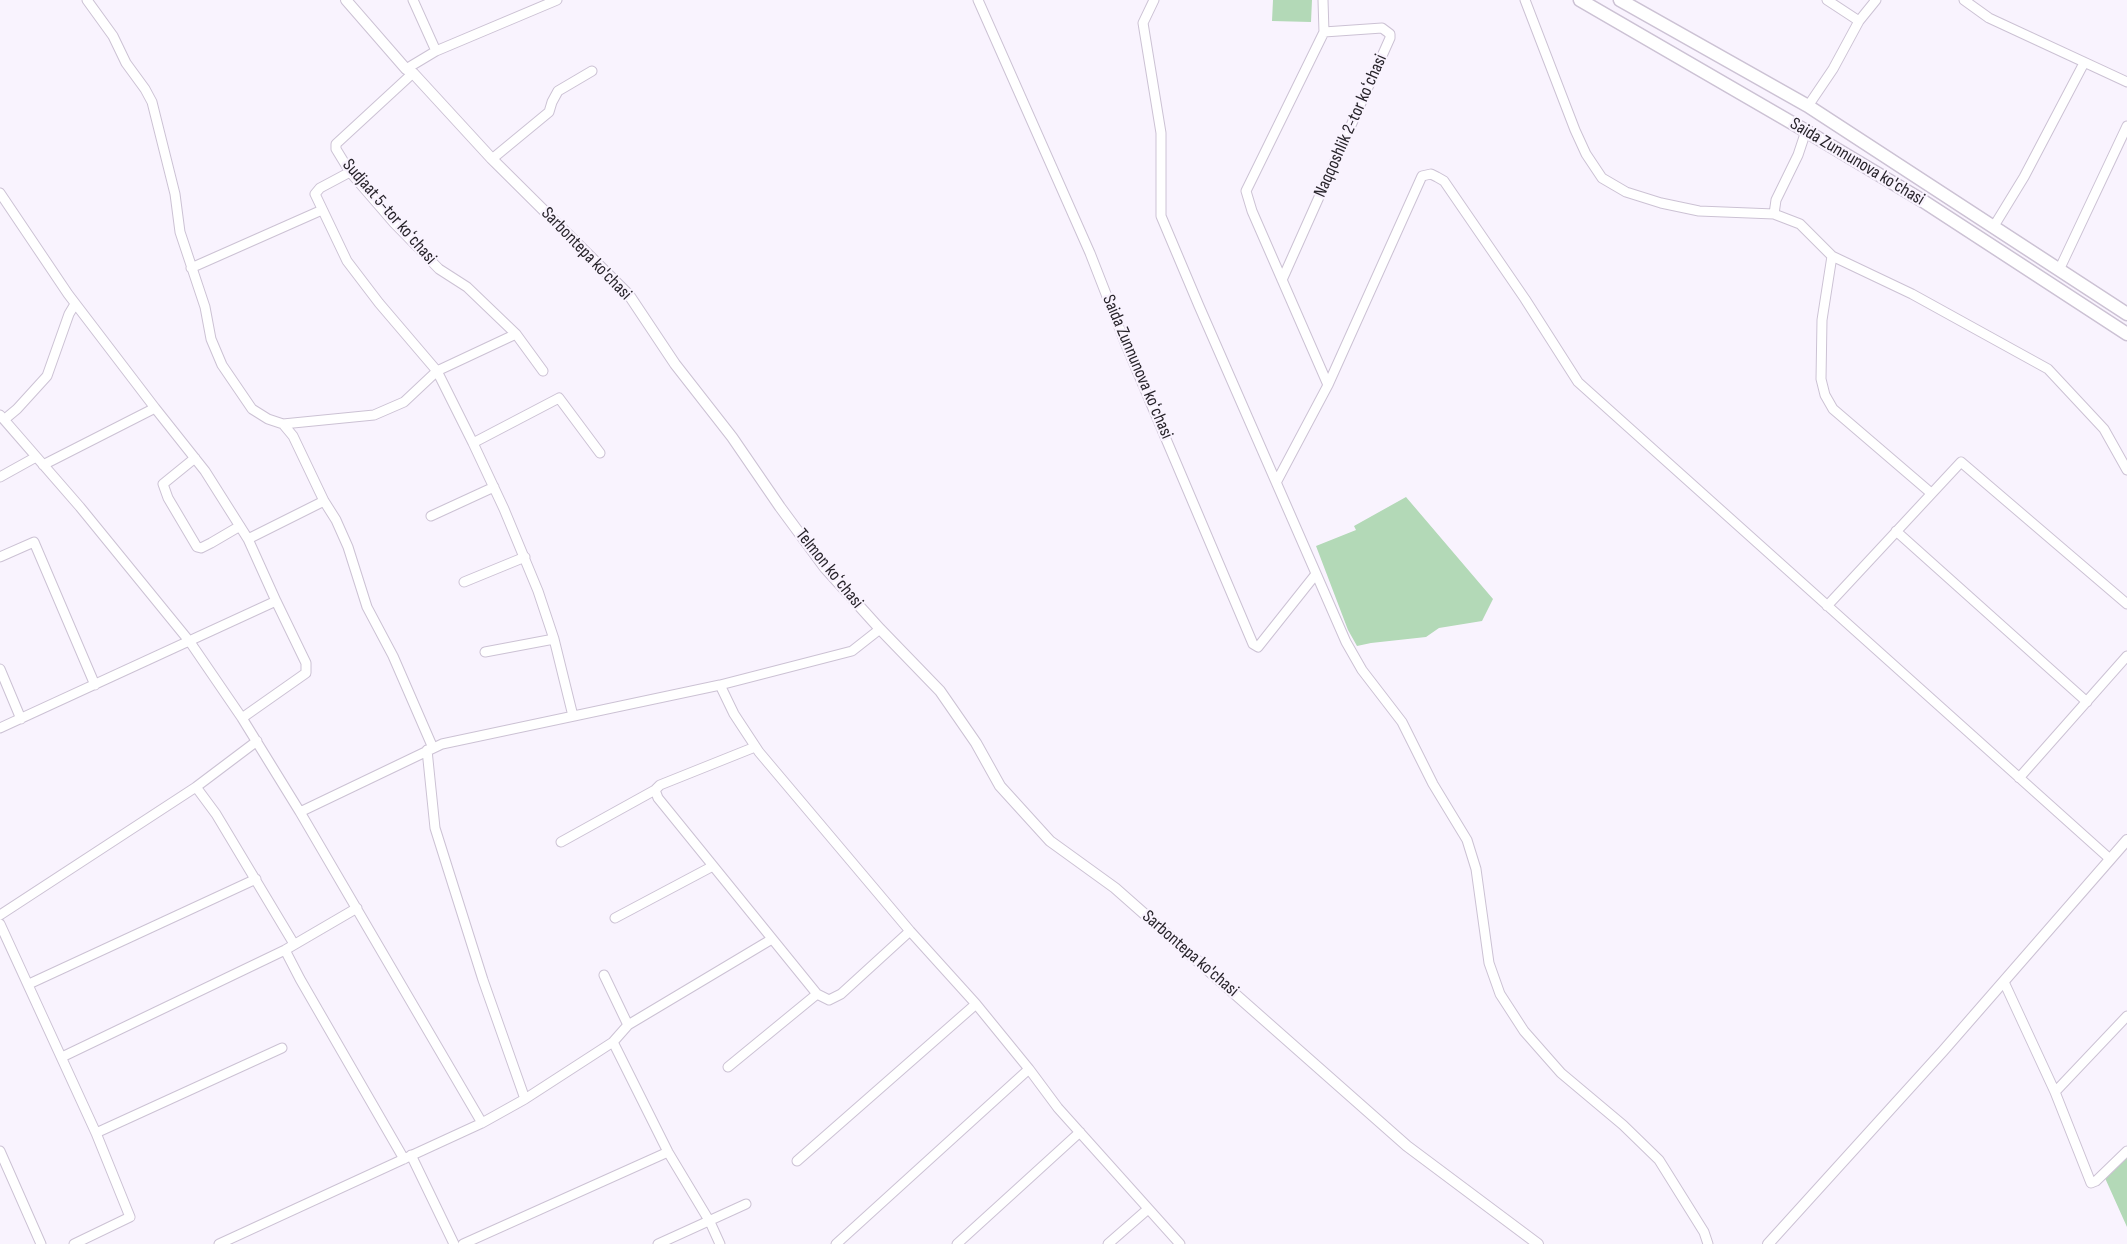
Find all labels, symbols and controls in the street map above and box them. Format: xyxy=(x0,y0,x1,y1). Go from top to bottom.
street label: Naqqoshlik 2-tor koʻchasi xyxy=(1310,51,1392,201)
street label: Saida Zunnunova ko'chasi xyxy=(1786,113,1928,211)
street label: Sudjaat 5-tor koʻchasi xyxy=(337,155,441,269)
street label: Sarbontepa ko'chasi xyxy=(536,203,636,305)
street label: Saida Zunnunova koʻchasi xyxy=(1097,292,1177,442)
street label: Telmon koʻchasi xyxy=(790,525,868,613)
street label: Sarbontepa ko'chasi xyxy=(1137,906,1243,1002)

